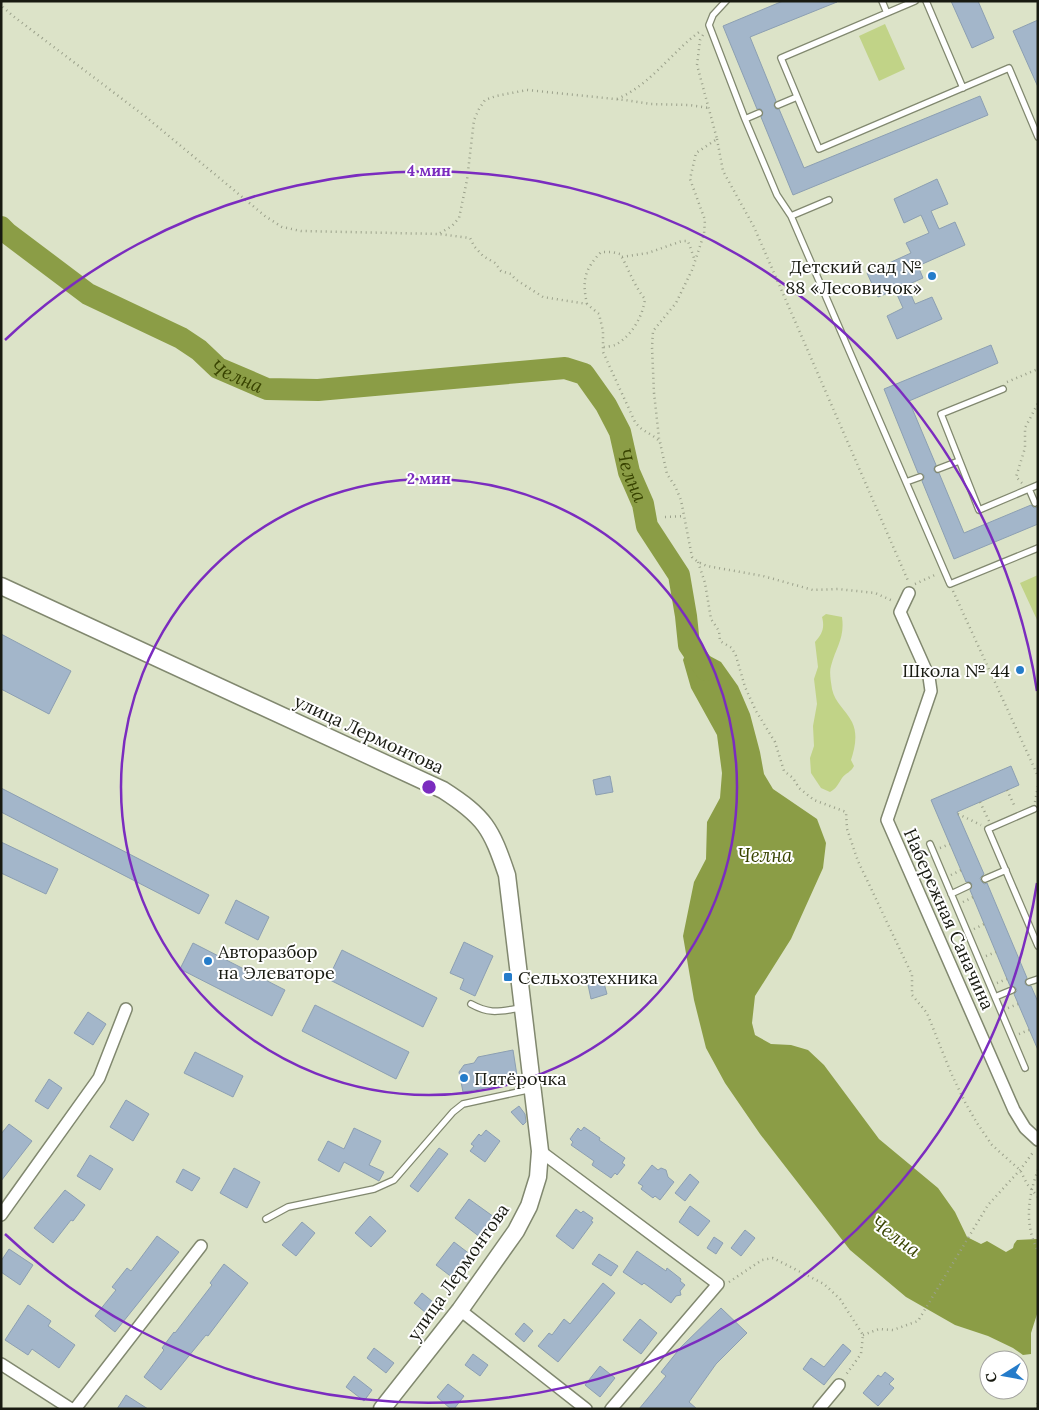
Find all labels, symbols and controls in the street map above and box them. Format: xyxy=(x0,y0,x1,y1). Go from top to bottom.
text: 4 мин xyxy=(407,161,451,180)
place label: Детский сад № 88 «Лесовичок» xyxy=(785,255,922,299)
marker: Детский сад № 88 «Лесовичок» xyxy=(926,270,938,282)
water label: Челна xyxy=(205,354,267,398)
water label: Челна xyxy=(612,446,653,506)
text: 2 мин xyxy=(407,469,451,488)
place label: Школа № 44 xyxy=(902,659,1010,682)
marker: Школа № 44 xyxy=(1014,664,1026,676)
street label: улица Лермонтова xyxy=(291,689,447,779)
centre of rings xyxy=(420,778,438,796)
street label: Набережная Саначина xyxy=(899,825,999,1013)
water label: Челна xyxy=(737,843,793,867)
place label: Авторазбор на Элеваторе xyxy=(217,940,335,984)
marker: Авторазбор на Элеваторе xyxy=(202,955,214,967)
place label: Сельхозтехника xyxy=(518,966,658,989)
marker: Сельхозтехника xyxy=(502,971,514,983)
place label: Пятёрочка xyxy=(474,1067,566,1090)
marker: Пятёрочка xyxy=(458,1072,470,1084)
street label: улица Лермонтова xyxy=(402,1199,514,1345)
water label: Челна xyxy=(867,1210,926,1262)
north arrow xyxy=(979,1350,1029,1400)
text: С xyxy=(981,1371,1001,1384)

